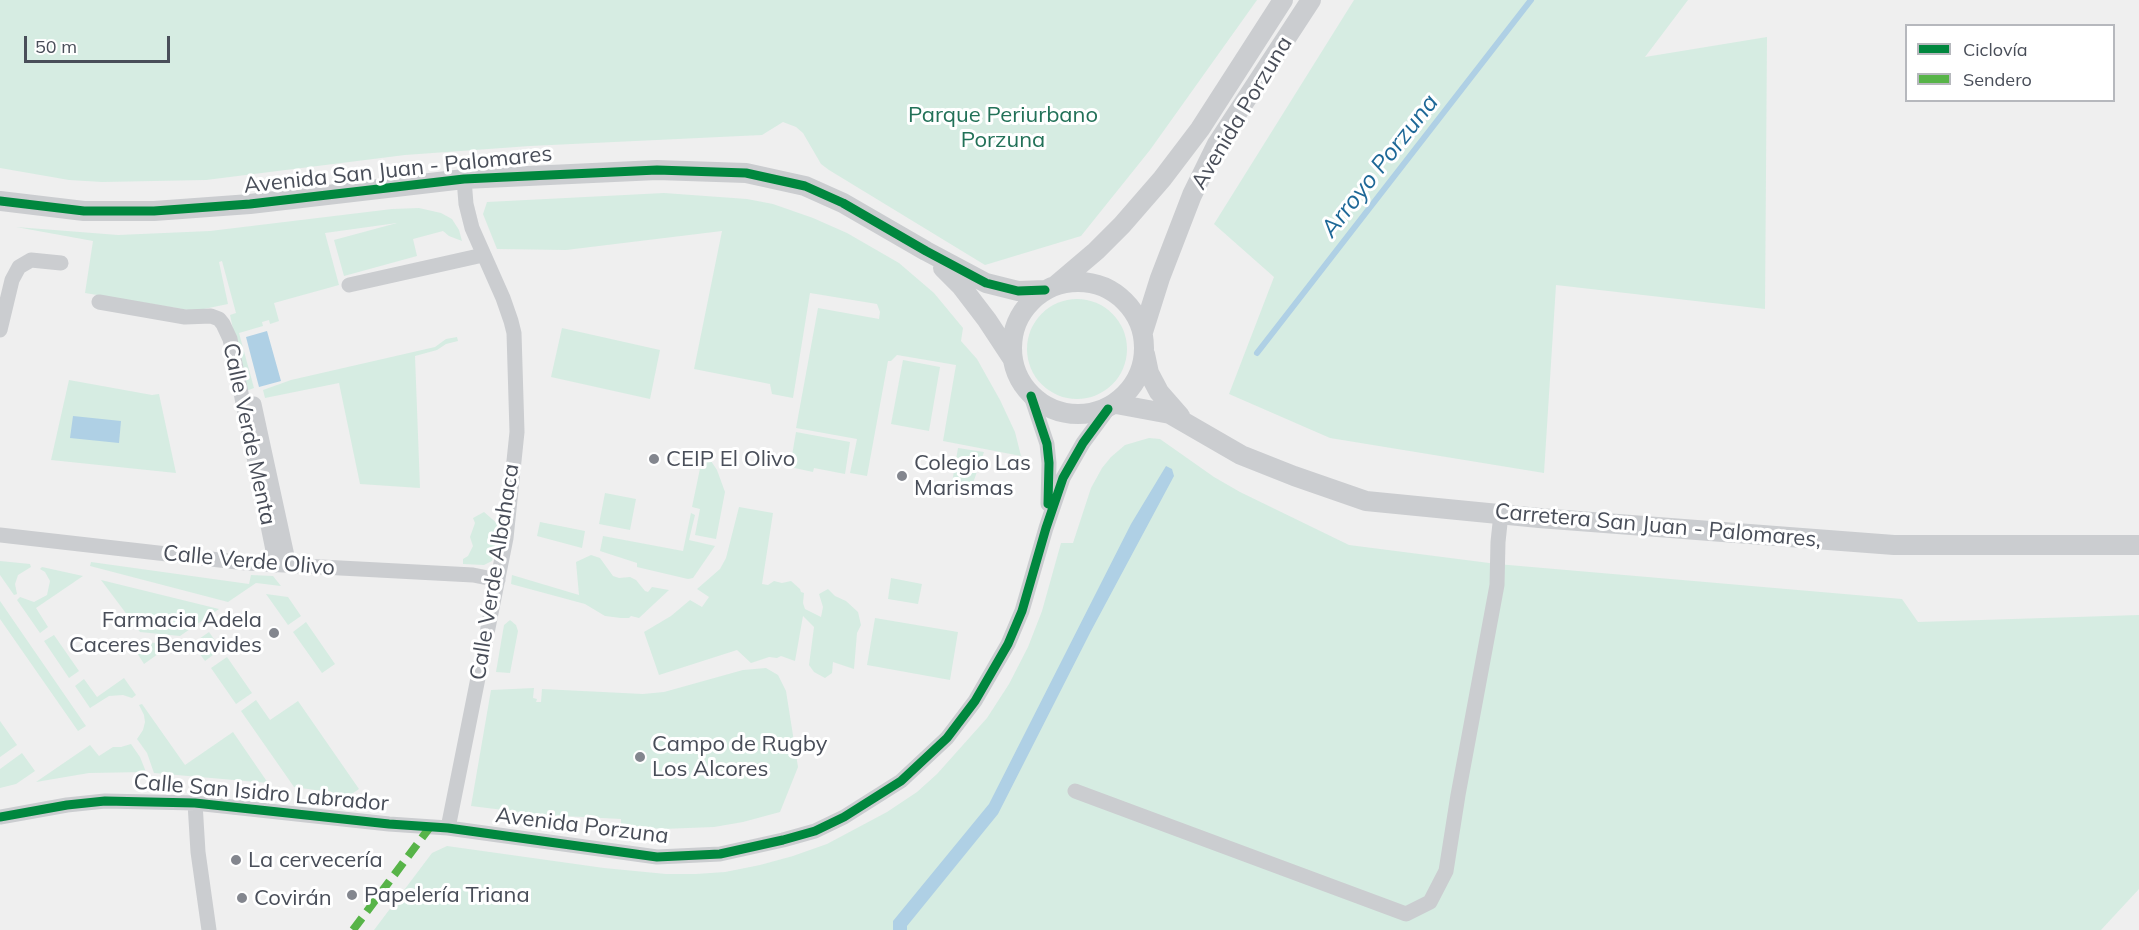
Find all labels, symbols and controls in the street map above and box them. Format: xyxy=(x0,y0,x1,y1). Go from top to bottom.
scale bar xyxy=(27,24,172,62)
legend xyxy=(1905,24,2115,102)
street label: Avenida Porzuna xyxy=(1186,32,1298,194)
text: 50 m xyxy=(35,35,77,58)
text: Ciclovía xyxy=(1963,38,2028,61)
text: Sendero xyxy=(1963,68,2032,91)
water label: Arroyo Porzuna xyxy=(1315,89,1445,243)
park label: Parque Periurbano Porzuna xyxy=(908,102,1098,154)
street label: Avenida San Juan - Palomares xyxy=(243,141,553,199)
street label: Calle Verde Menta xyxy=(217,341,281,527)
place label: CEIP El Olivo xyxy=(666,446,795,472)
place label: Colegio Las Marismas xyxy=(914,450,1031,502)
marker: CEIP El Olivo xyxy=(647,452,661,466)
street label: Calle Verde Albahaca xyxy=(465,462,525,682)
marker: Colegio Las Marismas xyxy=(895,469,909,483)
street label: Carretera San Juan - Palomares, xyxy=(1494,499,1822,553)
street label: Calle Verde Olivo xyxy=(162,540,336,582)
place label: Farmacia Adela Caceres Benavides xyxy=(69,607,262,658)
marker: Farmacia Adela Caceres Benavides xyxy=(267,626,281,640)
place label: Campo de Rugby Los Alcores xyxy=(652,731,828,782)
marker: Campo de Rugby Los Alcores xyxy=(633,750,647,764)
street label: Calle San Isidro Labrador xyxy=(132,769,390,817)
street label: Avenida Porzuna xyxy=(494,802,670,850)
place label: La cervecería xyxy=(248,847,383,873)
marker: La cervecería xyxy=(229,853,243,867)
place label: Papelería Triana xyxy=(364,882,530,908)
place label: Covirán xyxy=(254,885,332,911)
marker: Papelería Triana xyxy=(345,888,359,902)
marker: Covirán xyxy=(235,891,249,905)

